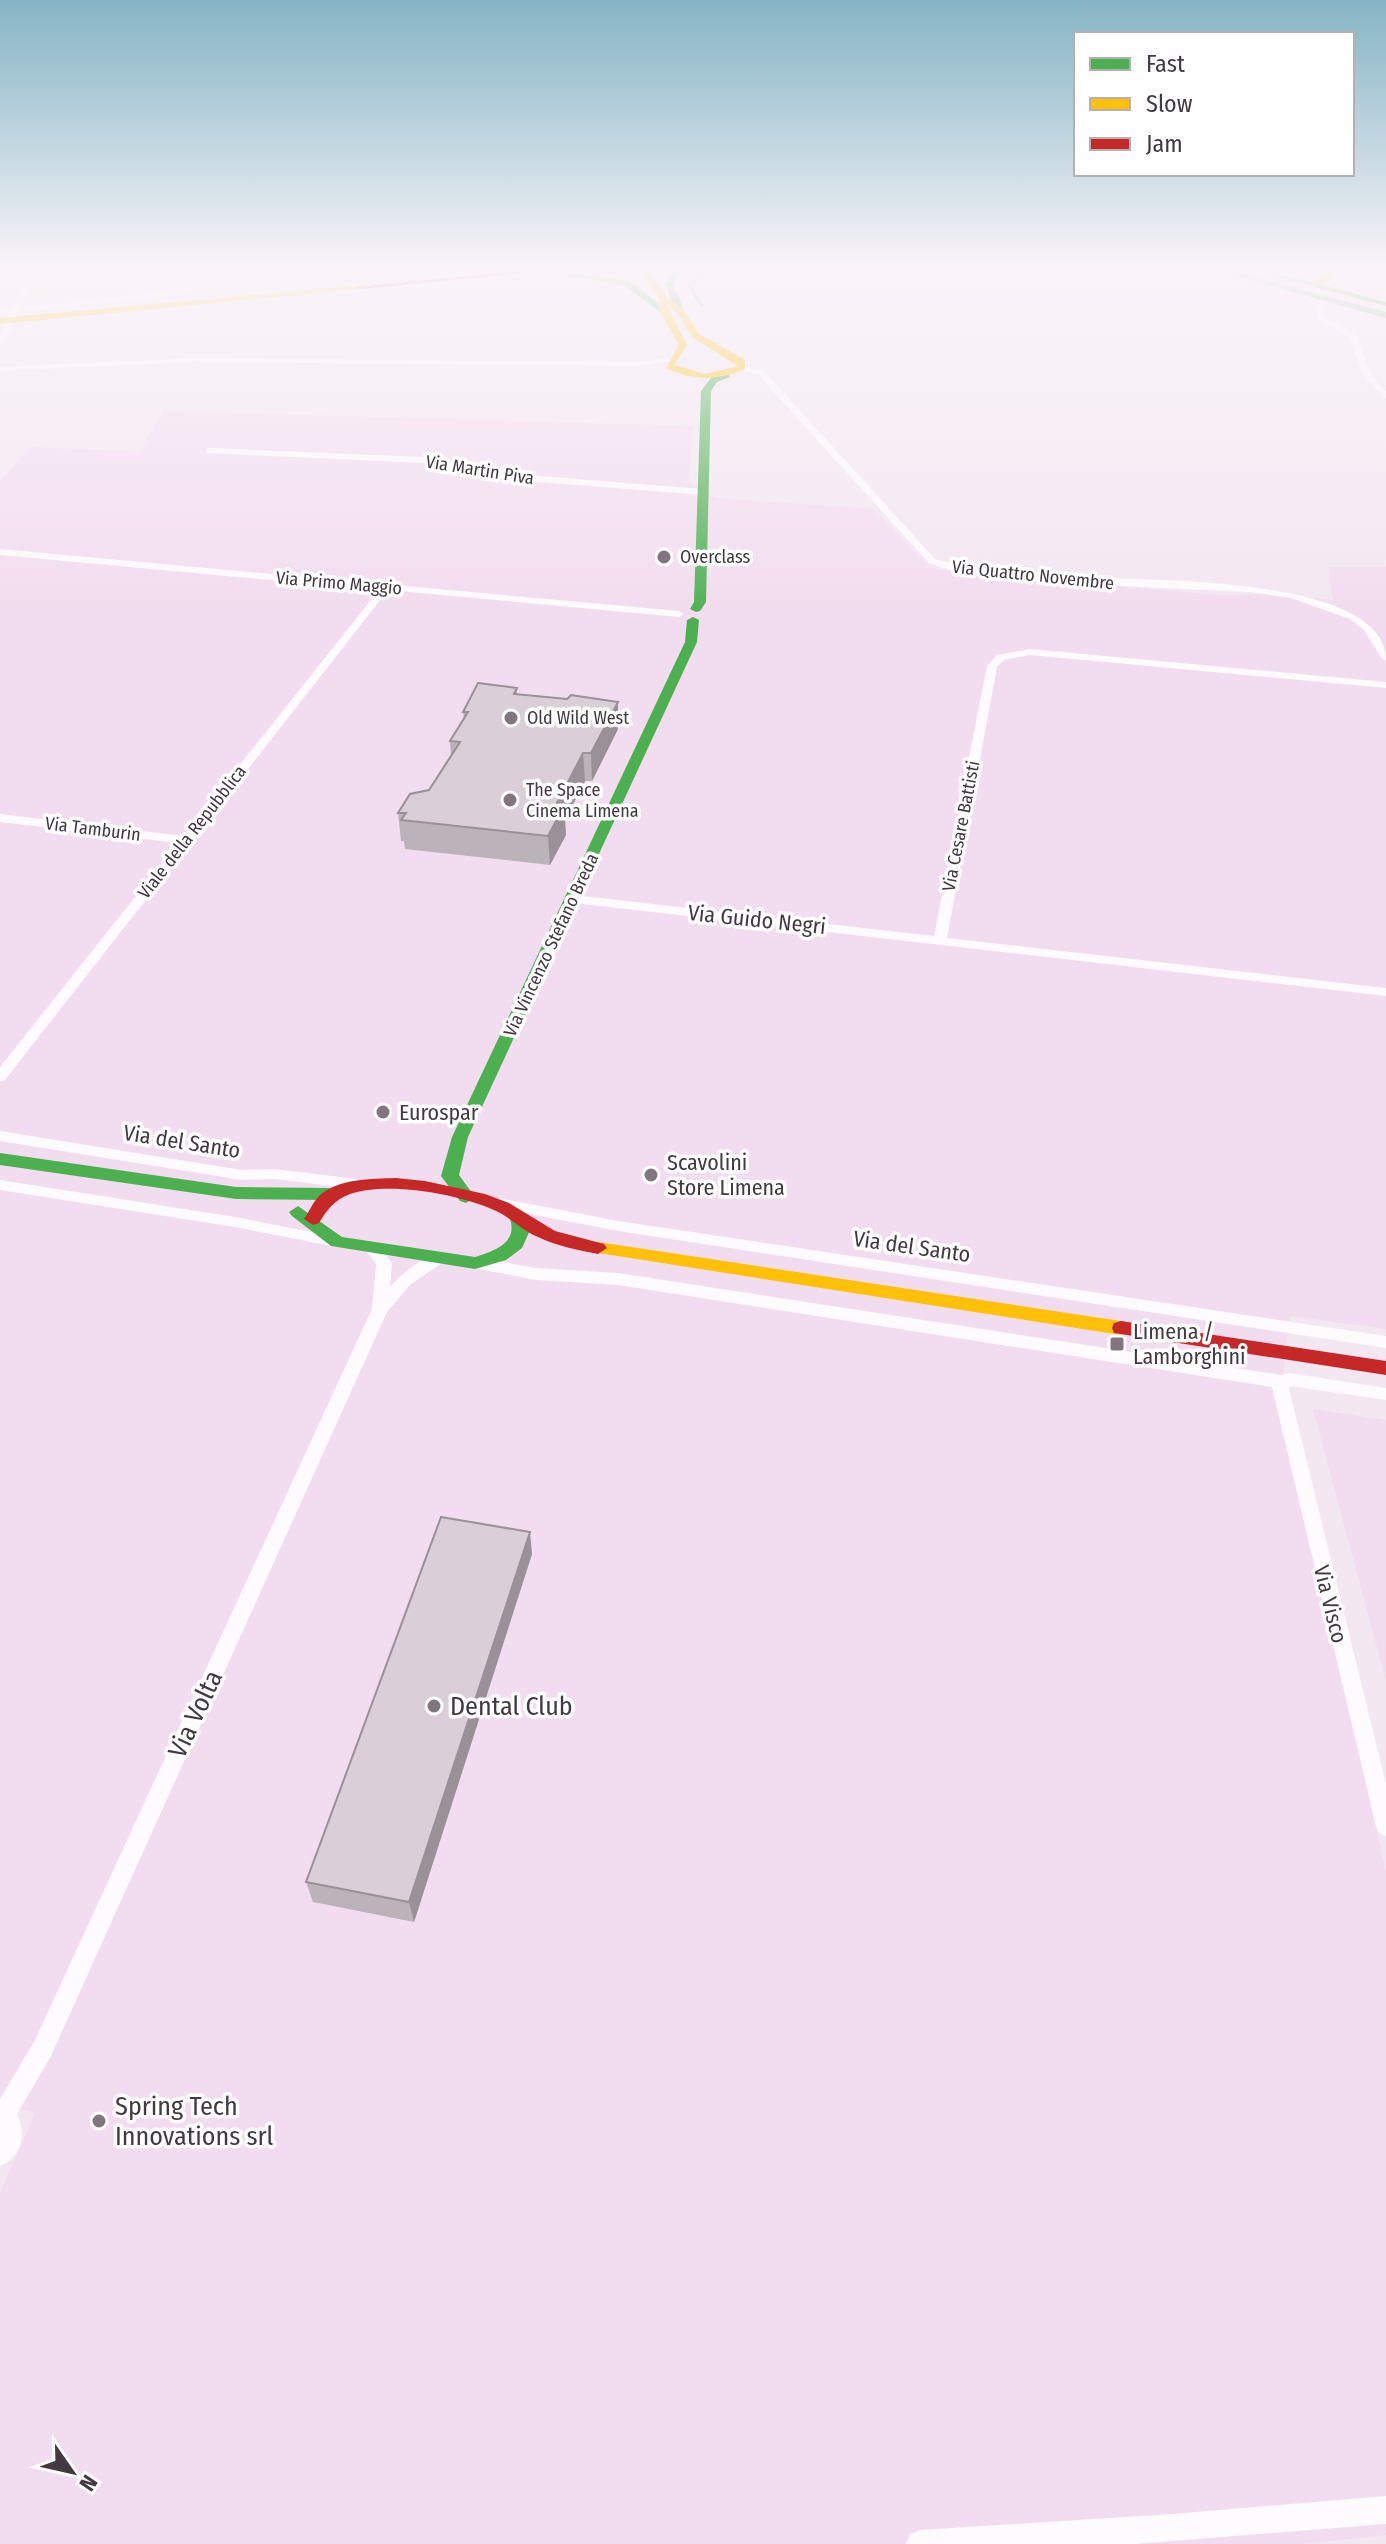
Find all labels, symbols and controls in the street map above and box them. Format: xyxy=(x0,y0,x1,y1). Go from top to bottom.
legend xyxy=(1074,32,1354,176)
text: Fast xyxy=(1146,50,1185,78)
text: Slow xyxy=(1146,90,1193,118)
text: Jam xyxy=(1146,130,1183,158)
street label: Via Martin Piva xyxy=(424,451,536,489)
place label: Overclass xyxy=(680,546,750,568)
marker: Overclass xyxy=(655,548,673,566)
street label: Via Quattro Novembre xyxy=(951,556,1115,594)
street label: Via Primo Maggio xyxy=(275,567,403,599)
place label: Old Wild West xyxy=(527,707,629,729)
marker: Old Wild West xyxy=(502,709,520,727)
street label: Via Cesare Battisti xyxy=(938,759,984,893)
street label: Viale della Repubblica xyxy=(133,761,251,903)
place label: The Space Cinema Limena xyxy=(526,779,639,822)
marker: The Space Cinema Limena xyxy=(501,791,519,809)
street label: Via Tamburin xyxy=(44,812,142,846)
street label: Via Vincenzo Stefano Breda xyxy=(499,850,603,1040)
street label: Via Guido Negri xyxy=(687,899,827,940)
place label: Eurospar xyxy=(399,1099,479,1126)
marker: Eurospar xyxy=(374,1103,392,1121)
street label: Via del Santo xyxy=(122,1119,242,1164)
place label: Scavolini Store Limena xyxy=(667,1149,785,1201)
marker: Scavolini Store Limena xyxy=(642,1166,660,1184)
street label: Via del Santo xyxy=(852,1225,972,1268)
place label: Limena / Lamborghini xyxy=(1133,1318,1246,1370)
marker: Limena / Lamborghini xyxy=(1108,1335,1126,1353)
street label: Via Visco xyxy=(1308,1562,1353,1646)
street label: Via Volta xyxy=(162,1666,229,1763)
place label: Dental Club xyxy=(450,1691,573,1722)
marker: Dental Club xyxy=(425,1697,443,1715)
place label: Spring Tech Innovations srl xyxy=(115,2091,274,2152)
marker: Spring Tech Innovations srl xyxy=(90,2112,108,2130)
north arrow xyxy=(32,2432,112,2512)
text: N xyxy=(73,2470,103,2496)

